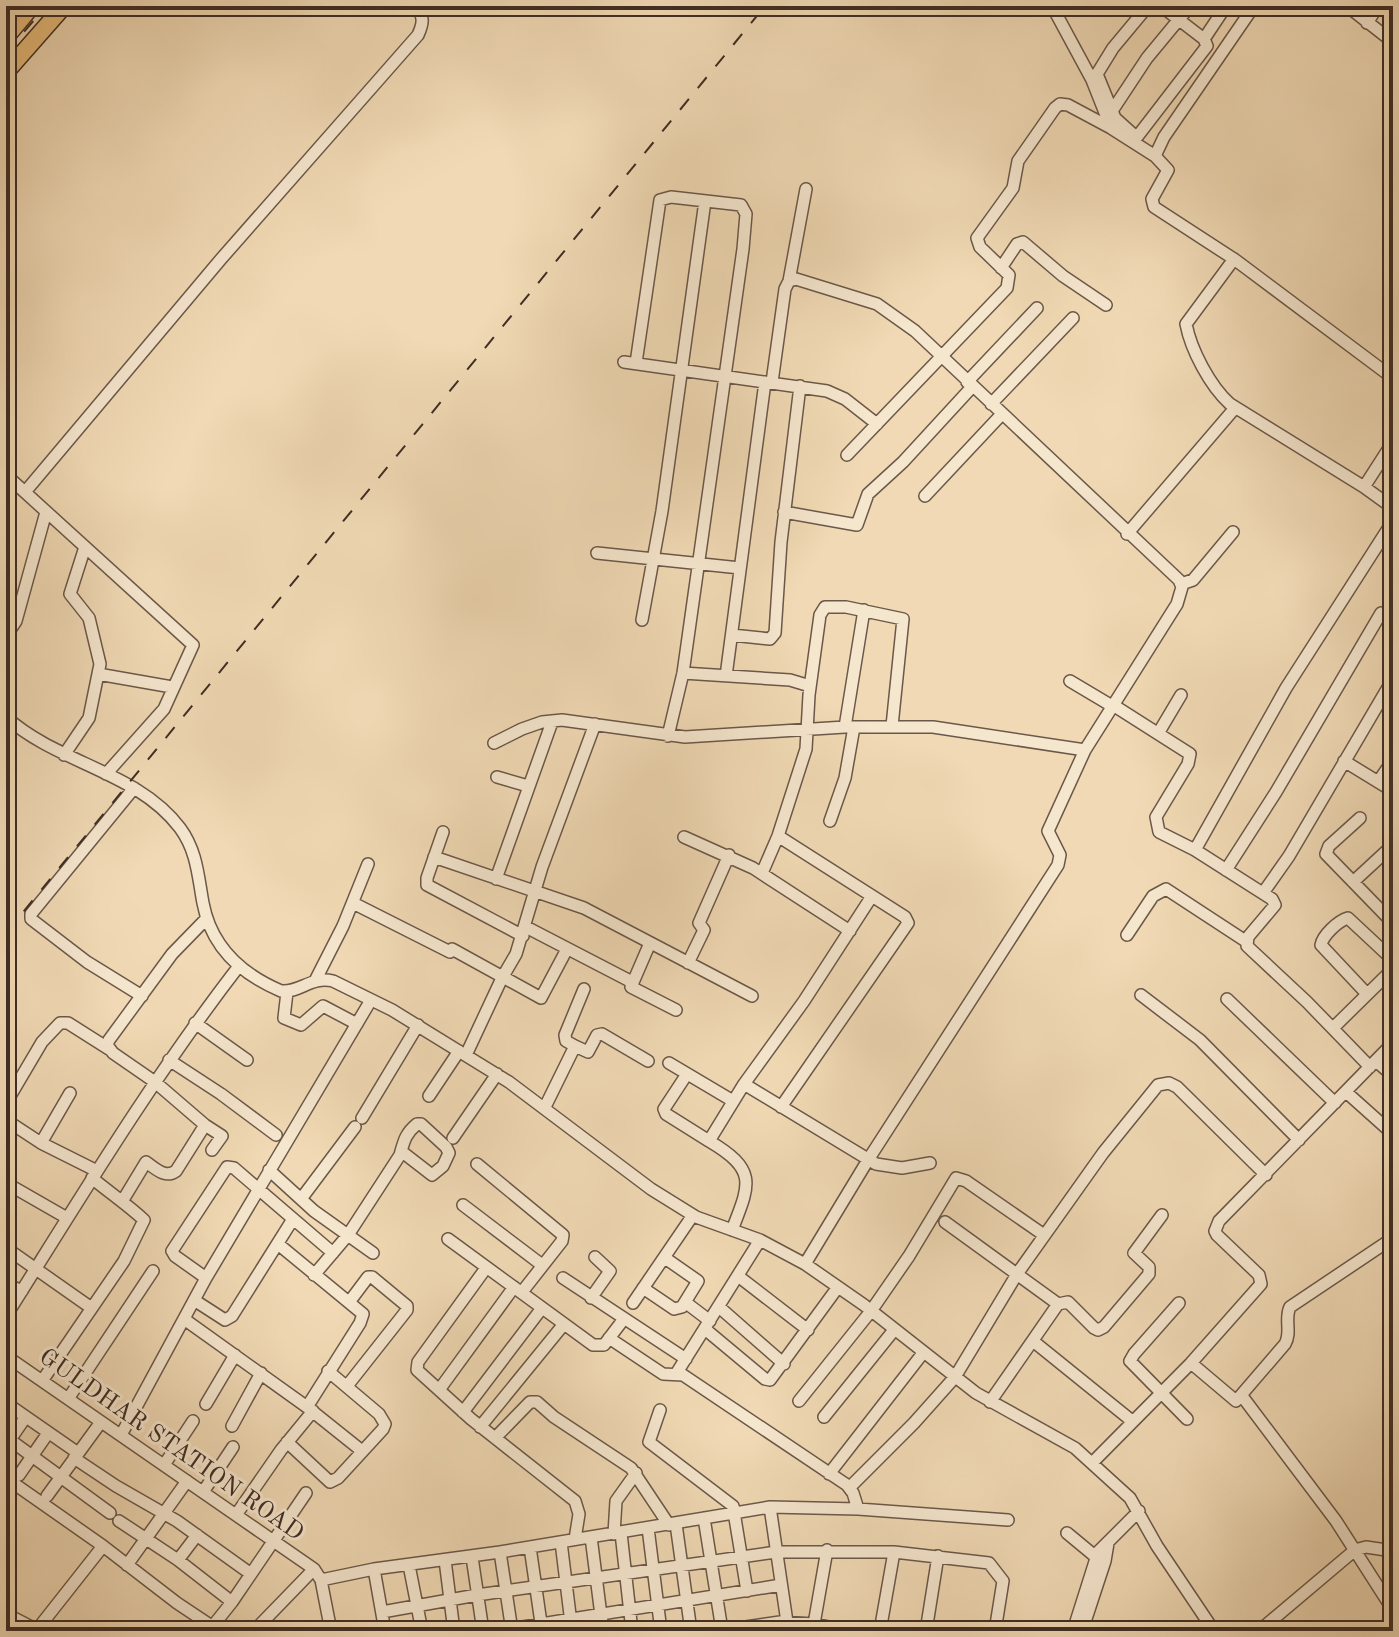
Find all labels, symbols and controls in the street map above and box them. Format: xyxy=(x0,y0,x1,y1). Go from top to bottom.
street label: GULDHAR STATION ROAD xyxy=(34,1345,307,1546)

